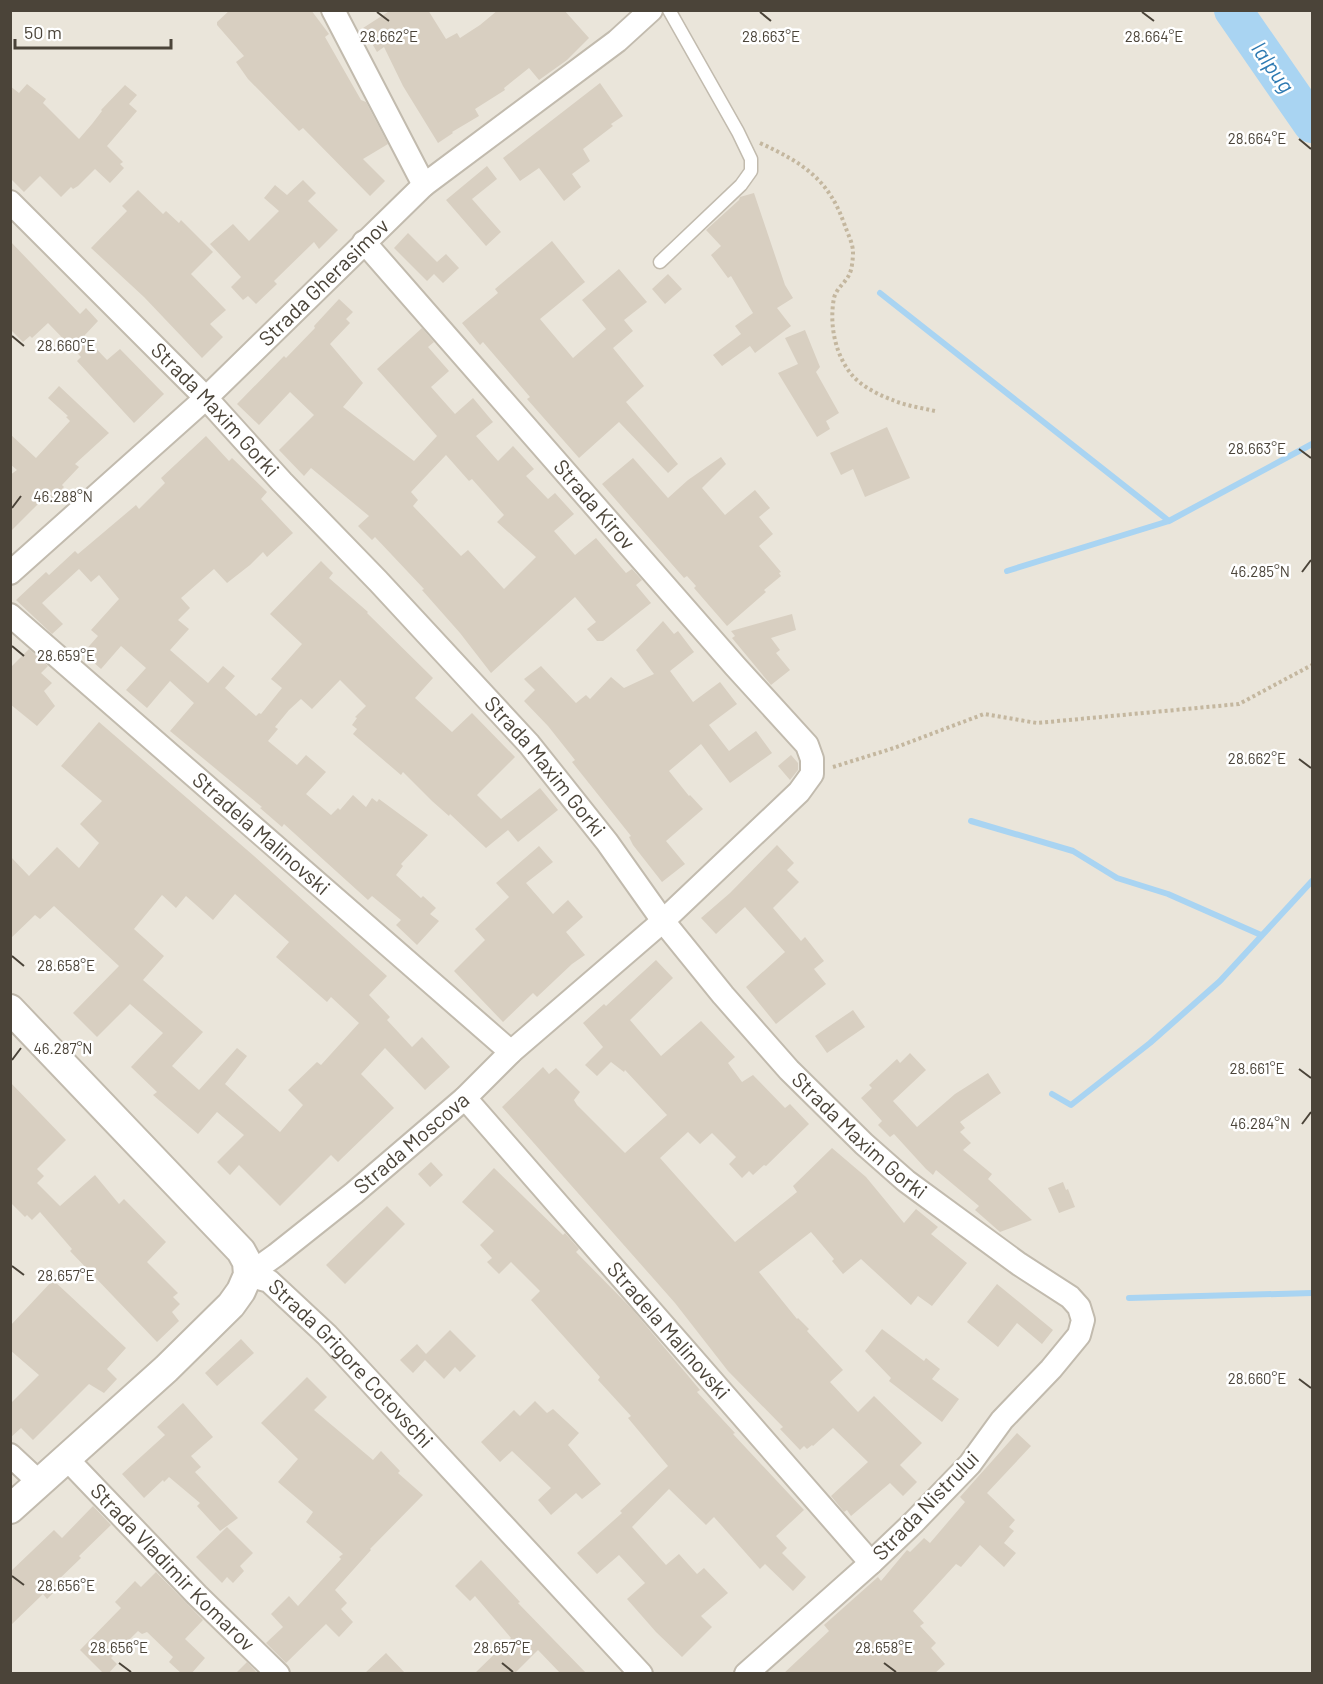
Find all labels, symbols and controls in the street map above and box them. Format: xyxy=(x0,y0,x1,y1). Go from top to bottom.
scale bar xyxy=(15,12,171,50)
text: 50 m xyxy=(24,21,62,43)
text: 28.662°E xyxy=(360,27,418,45)
text: 28.663°E xyxy=(742,27,800,45)
text: 28.664°E xyxy=(1125,27,1183,45)
water label: Ialpug xyxy=(1247,36,1301,97)
text: 28.664°E xyxy=(1228,129,1286,147)
street label: Strada Gherasimov xyxy=(253,212,393,350)
text: 28.660°E xyxy=(37,336,95,354)
street label: Strada Maxim Gorki xyxy=(147,337,285,481)
text: 28.663°E xyxy=(1228,439,1286,457)
street label: Strada Kirov xyxy=(549,454,641,554)
text: 46.288°N xyxy=(33,487,93,505)
text: 46.285°N xyxy=(1230,562,1290,580)
text: 28.659°E xyxy=(37,646,95,664)
street label: Strada Maxim Gorki xyxy=(480,690,612,841)
text: 28.662°E xyxy=(1228,749,1286,767)
street label: Stradela Malinovski xyxy=(188,766,336,899)
text: 28.658°E xyxy=(37,956,95,974)
text: 46.287°N xyxy=(34,1039,92,1057)
text: 28.661°E xyxy=(1229,1059,1285,1077)
street label: Strada Maxim Gorki xyxy=(787,1066,932,1203)
street label: Strada Moscova xyxy=(348,1086,473,1199)
text: 46.284°N xyxy=(1230,1114,1290,1132)
street label: Stradela Malinovski xyxy=(603,1256,736,1404)
text: 28.657°E xyxy=(37,1266,95,1284)
street label: Strada Grigore Cotovschi xyxy=(264,1273,439,1452)
text: 28.660°E xyxy=(1228,1369,1286,1387)
street label: Strada Nistrului xyxy=(867,1445,983,1565)
street label: Strada Vladimir Komarov xyxy=(86,1478,261,1656)
text: 28.656°E xyxy=(37,1576,95,1594)
text: 28.656°E xyxy=(90,1638,148,1656)
text: 28.657°E xyxy=(473,1638,531,1656)
text: 28.658°E xyxy=(855,1638,913,1656)

